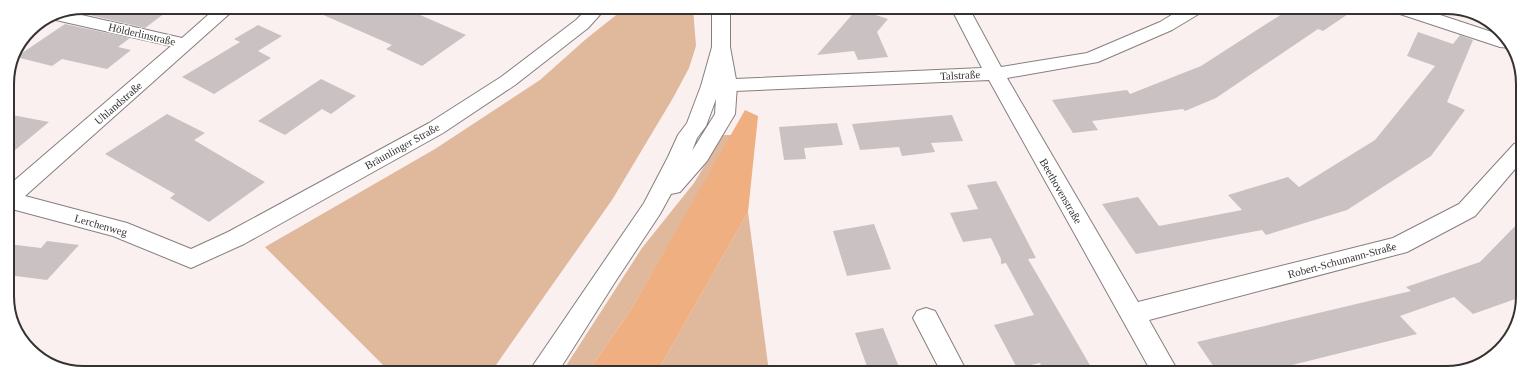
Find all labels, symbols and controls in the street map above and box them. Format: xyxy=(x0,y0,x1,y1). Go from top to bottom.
street label: Hölderlinstraße xyxy=(107,20,177,48)
street label: Talstraße xyxy=(940,68,980,82)
street label: Uhlandstraße xyxy=(92,79,144,127)
street label: Bräunlinger Straße xyxy=(363,120,441,171)
street label: Beethovenstraße xyxy=(1037,156,1085,226)
street label: Lerchenweg xyxy=(73,212,129,238)
street label: Robert-Schumann-Straße xyxy=(1286,240,1398,280)

